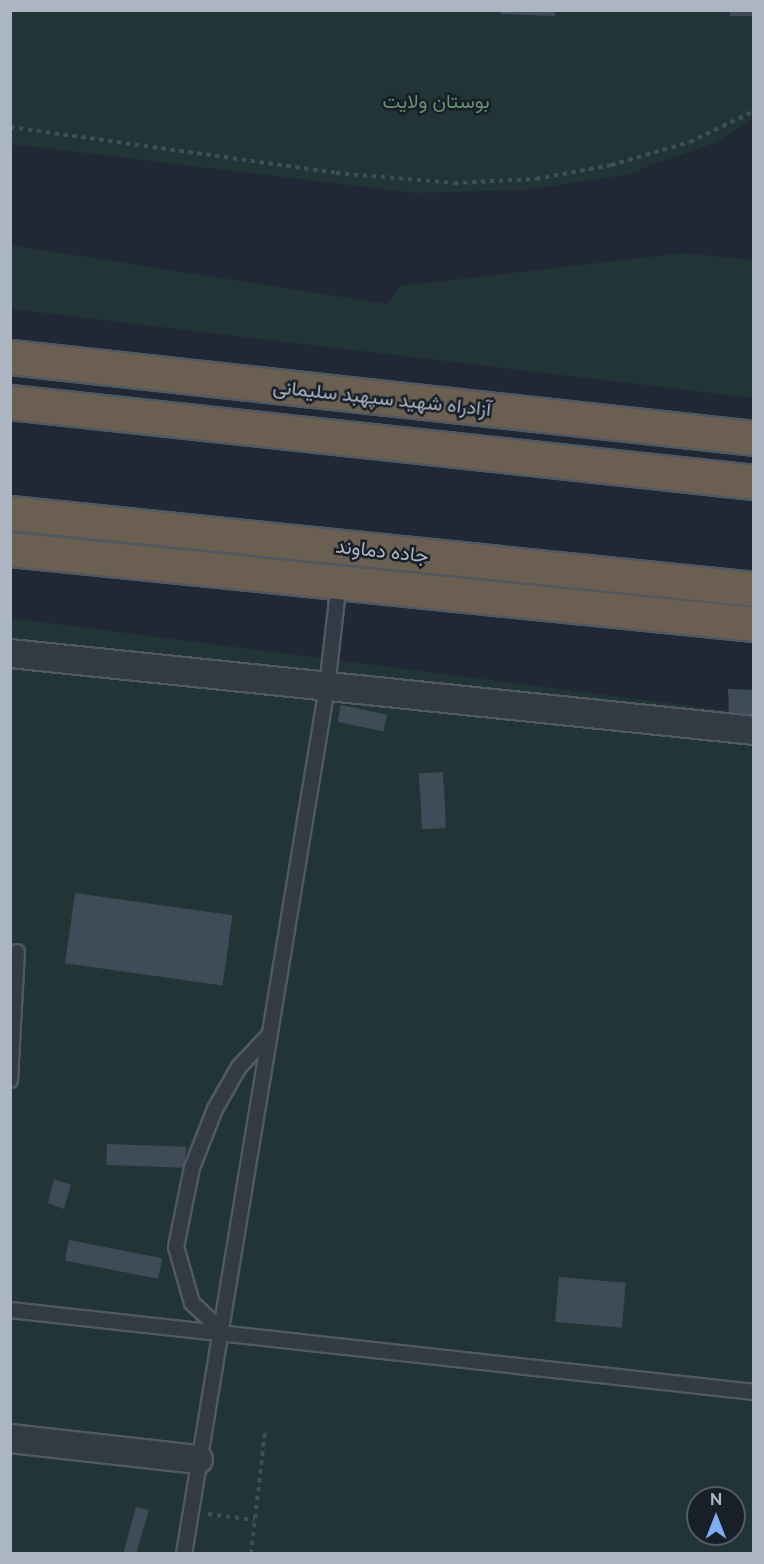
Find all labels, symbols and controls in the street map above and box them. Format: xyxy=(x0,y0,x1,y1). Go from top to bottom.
park label: بوستان ولایت xyxy=(382,89,490,113)
street label: آزادراه شهید سپهبد سلیمانی xyxy=(272,375,492,421)
street label: جاده دماوند xyxy=(334,534,430,568)
north arrow xyxy=(686,1486,746,1546)
text: N xyxy=(710,1490,722,1509)

